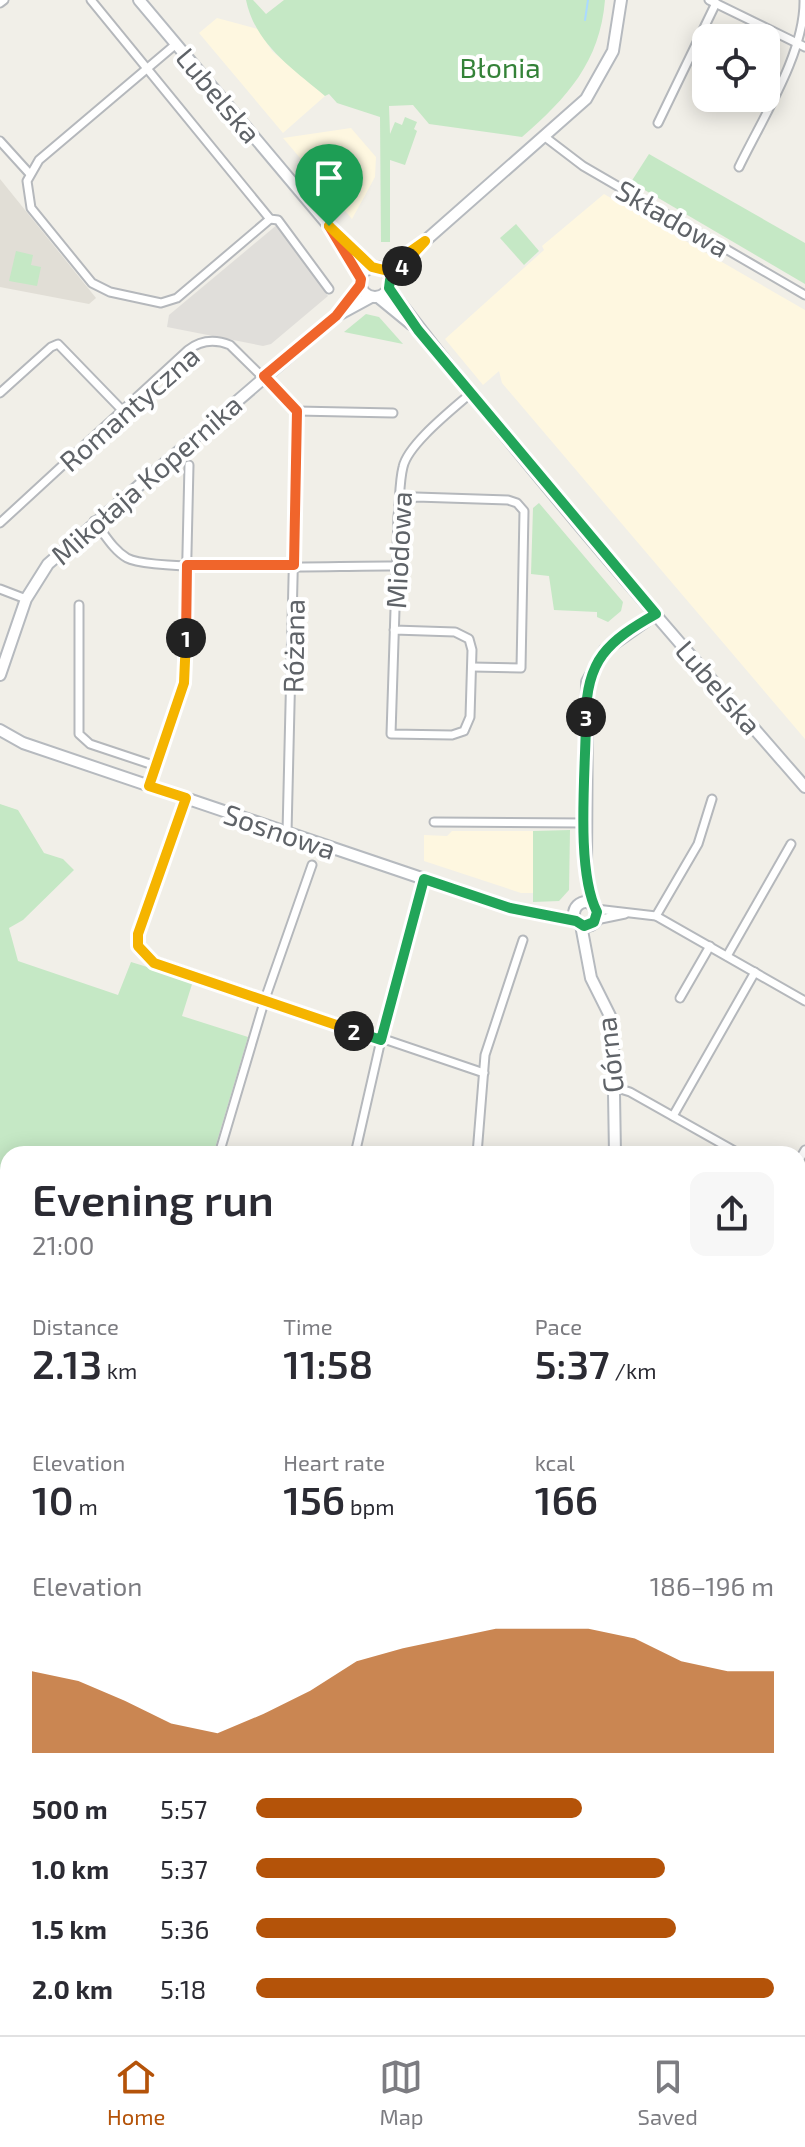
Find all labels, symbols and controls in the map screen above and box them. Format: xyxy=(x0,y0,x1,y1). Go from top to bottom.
map controls xyxy=(692,24,780,112)
button: locate xyxy=(692,24,780,112)
street label: Lubelska xyxy=(169,41,269,149)
park label: Błonia xyxy=(459,50,541,84)
pin xyxy=(295,144,363,226)
icon: arrive xyxy=(307,156,351,200)
street label: Składowa xyxy=(610,172,736,264)
pin: 4 xyxy=(382,246,422,286)
text: 4 xyxy=(395,253,409,279)
street label: Romantyczna xyxy=(52,338,206,478)
street label: Mikołaja Kopernika xyxy=(44,387,248,571)
street label: Miodowa xyxy=(378,490,418,610)
street label: Różana xyxy=(275,599,311,693)
pin: 1 xyxy=(166,618,206,658)
text: 1 xyxy=(181,625,191,651)
street label: Lubelska xyxy=(669,633,769,741)
pin: 3 xyxy=(566,697,606,737)
text: 3 xyxy=(580,704,592,730)
street label: Sosnowa xyxy=(219,796,341,866)
pin: 2 xyxy=(334,1011,374,1051)
street label: Górna xyxy=(588,1015,630,1095)
text: 2 xyxy=(348,1018,360,1044)
text: Evening run xyxy=(32,1172,274,1225)
button: share xyxy=(690,1172,774,1256)
text: 21:00 xyxy=(32,1229,94,1260)
text: Distance xyxy=(32,1313,119,1339)
text: Time xyxy=(283,1313,333,1339)
text: Pace xyxy=(535,1313,582,1339)
text: 2.13 xyxy=(32,1339,102,1387)
text: 11:58 xyxy=(283,1339,373,1387)
text: 5:37 xyxy=(535,1339,610,1387)
text: km xyxy=(102,1357,137,1383)
text: /km xyxy=(610,1357,656,1383)
text: Elevation xyxy=(32,1449,125,1475)
text: Heart rate xyxy=(283,1449,385,1475)
text: kcal xyxy=(535,1449,575,1475)
text: 10 xyxy=(32,1475,73,1523)
text: 156 xyxy=(283,1475,345,1523)
text: 166 xyxy=(535,1475,598,1523)
text: m xyxy=(73,1493,98,1519)
text: bpm xyxy=(345,1493,395,1519)
text: Elevation xyxy=(32,1570,142,1601)
text: 186–196 m xyxy=(650,1570,774,1601)
text: 500 m xyxy=(32,1793,108,1824)
text: 5:57 xyxy=(160,1793,207,1824)
text: 1.0 km xyxy=(32,1853,109,1884)
text: 5:37 xyxy=(160,1853,208,1884)
text: 1.5 km xyxy=(32,1913,107,1944)
text: 5:36 xyxy=(160,1913,209,1944)
text: 2.0 km xyxy=(32,1973,113,2004)
text: 5:18 xyxy=(160,1973,206,2004)
tab: Home xyxy=(107,2055,165,2129)
tab: Map xyxy=(379,2055,424,2129)
tab: Saved xyxy=(638,2055,698,2129)

